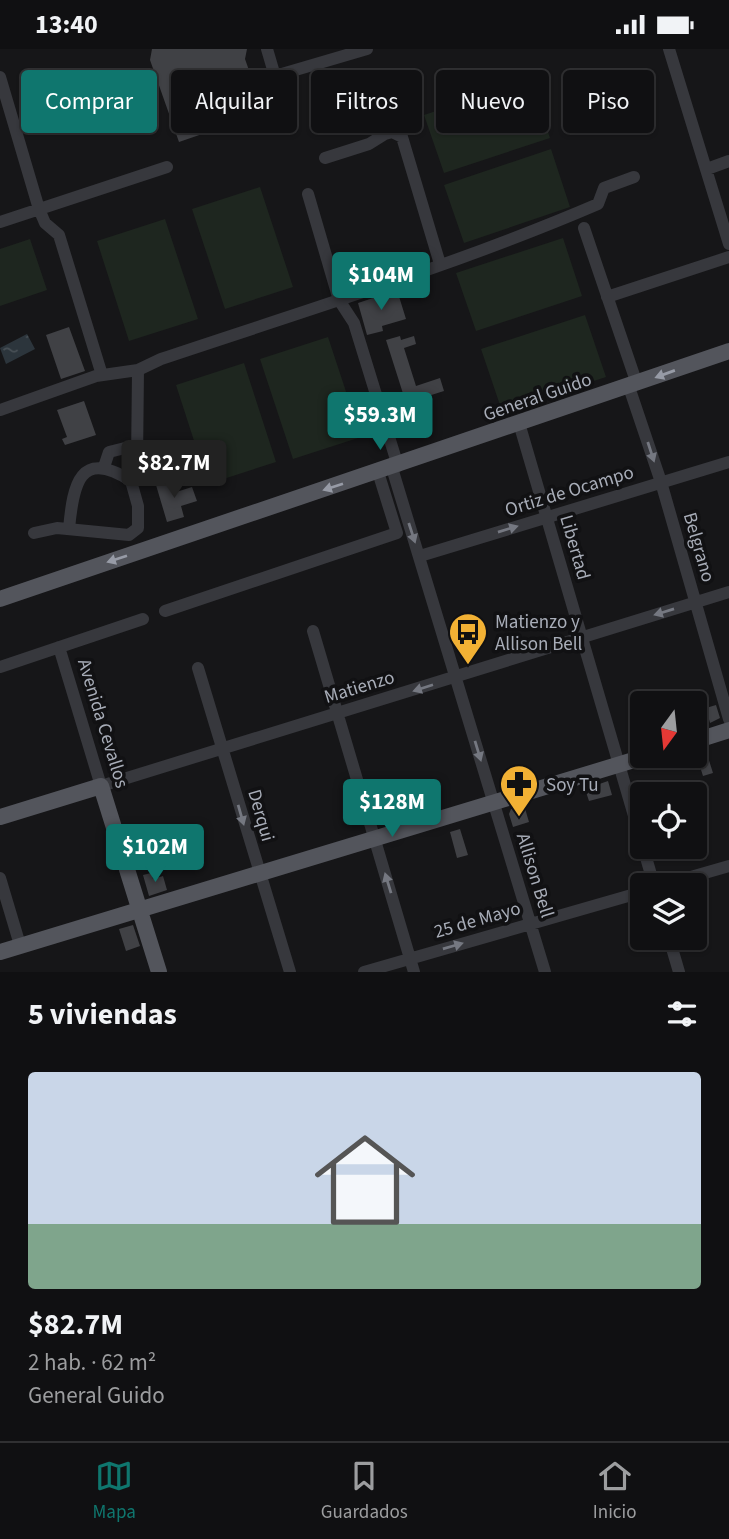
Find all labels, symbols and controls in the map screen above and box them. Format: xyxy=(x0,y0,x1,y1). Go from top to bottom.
text: 13:40 xyxy=(35,6,98,43)
chip: Comprar xyxy=(21,70,157,133)
chip: Alquilar xyxy=(171,70,297,133)
chip: Filtros xyxy=(311,70,422,133)
chip: Nuevo xyxy=(436,70,549,133)
chip: Piso xyxy=(563,70,654,133)
pin: $104M xyxy=(332,253,430,312)
text: $104M xyxy=(348,258,414,291)
street label: General Guido xyxy=(480,366,595,429)
one-way arrow xyxy=(654,369,675,380)
pin: $59.3M xyxy=(323,393,437,452)
text: $59.3M xyxy=(343,398,417,431)
pin: $82.7M xyxy=(117,441,231,500)
one-way arrow xyxy=(646,441,657,462)
text: $82.7M xyxy=(137,446,211,479)
street label: Ortiz de Ocampo xyxy=(502,459,637,524)
one-way arrow xyxy=(323,482,344,493)
street label: Belgrano xyxy=(676,509,721,585)
street label: Libertad xyxy=(552,512,597,583)
one-way arrow xyxy=(408,523,418,544)
one-way arrow xyxy=(498,523,519,533)
one-way arrow xyxy=(107,554,128,565)
one-way arrow xyxy=(653,607,674,617)
place label: Matienzo y Allison Bell xyxy=(495,609,583,658)
bus stop icon: Matienzo y Allison Bell xyxy=(447,611,489,666)
street label: Avenida Cevallos xyxy=(70,656,135,791)
street label: Matienzo xyxy=(321,664,398,711)
one-way arrow xyxy=(413,683,434,694)
north arrow xyxy=(630,691,707,768)
map controls xyxy=(630,691,707,950)
one-way arrow xyxy=(474,740,484,761)
pharmacy icon: Soy Tu xyxy=(498,763,540,818)
place label: Soy Tu xyxy=(546,772,599,799)
pin: $128M xyxy=(343,779,441,839)
button: locate xyxy=(630,782,707,859)
text: $128M xyxy=(359,785,425,818)
street label: Derqui xyxy=(240,786,281,845)
one-way arrow xyxy=(237,805,247,826)
pin: $102M xyxy=(106,825,204,884)
text: $102M xyxy=(122,830,188,863)
street label: Allison Bell xyxy=(509,830,560,921)
one-way arrow xyxy=(382,872,392,893)
button: layers xyxy=(630,873,707,950)
street label: 25 de Mayo xyxy=(431,895,524,946)
one-way arrow xyxy=(442,941,463,951)
text: 5 viviendas xyxy=(28,993,177,1036)
icon: filters xyxy=(663,995,701,1033)
icon: home xyxy=(302,1117,428,1243)
text: $82.7M xyxy=(28,1303,123,1346)
text: 2 hab. · 62 m² xyxy=(28,1346,156,1379)
text: General Guido xyxy=(28,1379,165,1412)
tab: Mapa xyxy=(93,1457,136,1526)
tab: Guardados xyxy=(321,1457,408,1526)
tab: Inicio xyxy=(593,1457,636,1526)

